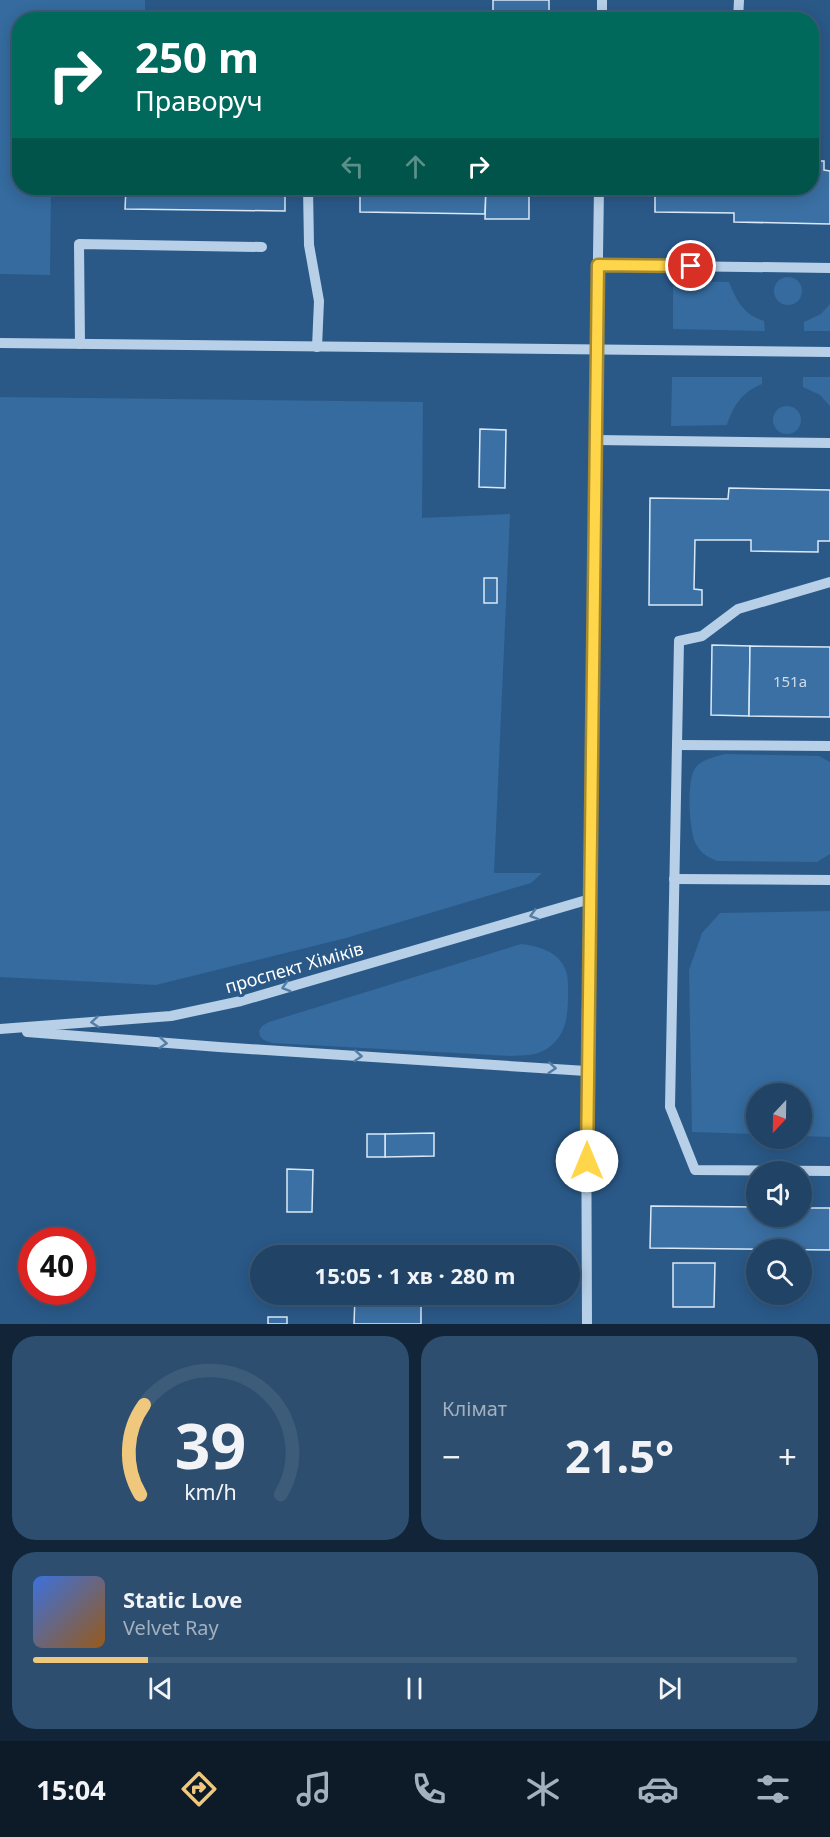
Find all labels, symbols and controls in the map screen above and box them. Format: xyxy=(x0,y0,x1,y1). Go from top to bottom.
text: 250 m xyxy=(135,28,259,85)
icon: right xyxy=(36,36,114,114)
text: Праворуч xyxy=(135,82,263,119)
icon: left xyxy=(336,150,369,183)
icon: ahead xyxy=(399,150,432,183)
icon: right xyxy=(462,150,495,183)
pin xyxy=(665,240,716,291)
icon: arrive xyxy=(674,249,707,282)
house number: 151а xyxy=(773,671,807,691)
one-way arrow xyxy=(529,908,540,920)
street label: проспект Хіміків xyxy=(222,936,366,998)
one-way arrow xyxy=(282,980,292,992)
one-way arrow xyxy=(91,1015,100,1028)
one-way arrow xyxy=(158,1036,168,1049)
one-way arrow xyxy=(353,1050,362,1063)
one-way arrow xyxy=(548,1062,557,1075)
north arrow xyxy=(746,1083,812,1149)
map controls xyxy=(746,1083,812,1305)
position arrow xyxy=(555,1129,619,1193)
button: sound xyxy=(746,1161,812,1227)
speed limit sign: 40 xyxy=(18,1227,96,1305)
button: search xyxy=(746,1239,812,1305)
text: 15:05 · 1 хв · 280 m xyxy=(315,1260,515,1290)
text: Клімат xyxy=(442,1395,507,1422)
text: 39 xyxy=(175,1402,246,1487)
text: 21.5° xyxy=(565,1425,674,1486)
text: − xyxy=(442,1434,461,1479)
text: + xyxy=(778,1434,797,1479)
text: km/h xyxy=(184,1477,237,1506)
text: Static Love xyxy=(123,1584,242,1614)
text: Velvet Ray xyxy=(123,1614,219,1641)
icon: previous xyxy=(144,1672,177,1705)
icon: pause xyxy=(398,1672,431,1705)
icon: next xyxy=(653,1672,686,1705)
icon: directions xyxy=(178,1768,220,1810)
icon: music xyxy=(293,1768,335,1810)
icon: phone xyxy=(408,1768,450,1810)
icon: climate xyxy=(522,1768,564,1810)
icon: car xyxy=(637,1768,679,1810)
icon: filters xyxy=(752,1768,794,1810)
text: 15:04 xyxy=(36,1771,106,1808)

